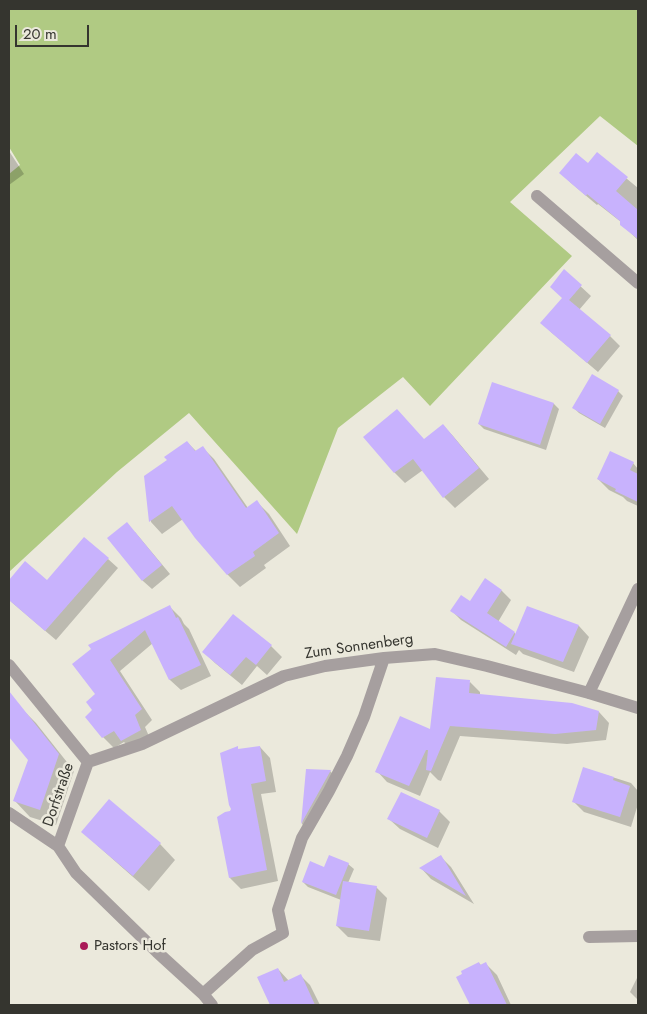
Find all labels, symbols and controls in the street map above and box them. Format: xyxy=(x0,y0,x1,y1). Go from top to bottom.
scale bar xyxy=(18,15,91,47)
text: 20 m xyxy=(23,23,57,45)
street label: Zum Sonnenberg xyxy=(304,630,414,664)
street label: Dorfstraße xyxy=(40,761,78,829)
place label: Pastors Hof xyxy=(94,937,166,955)
marker: Pastors Hof xyxy=(78,940,90,952)

